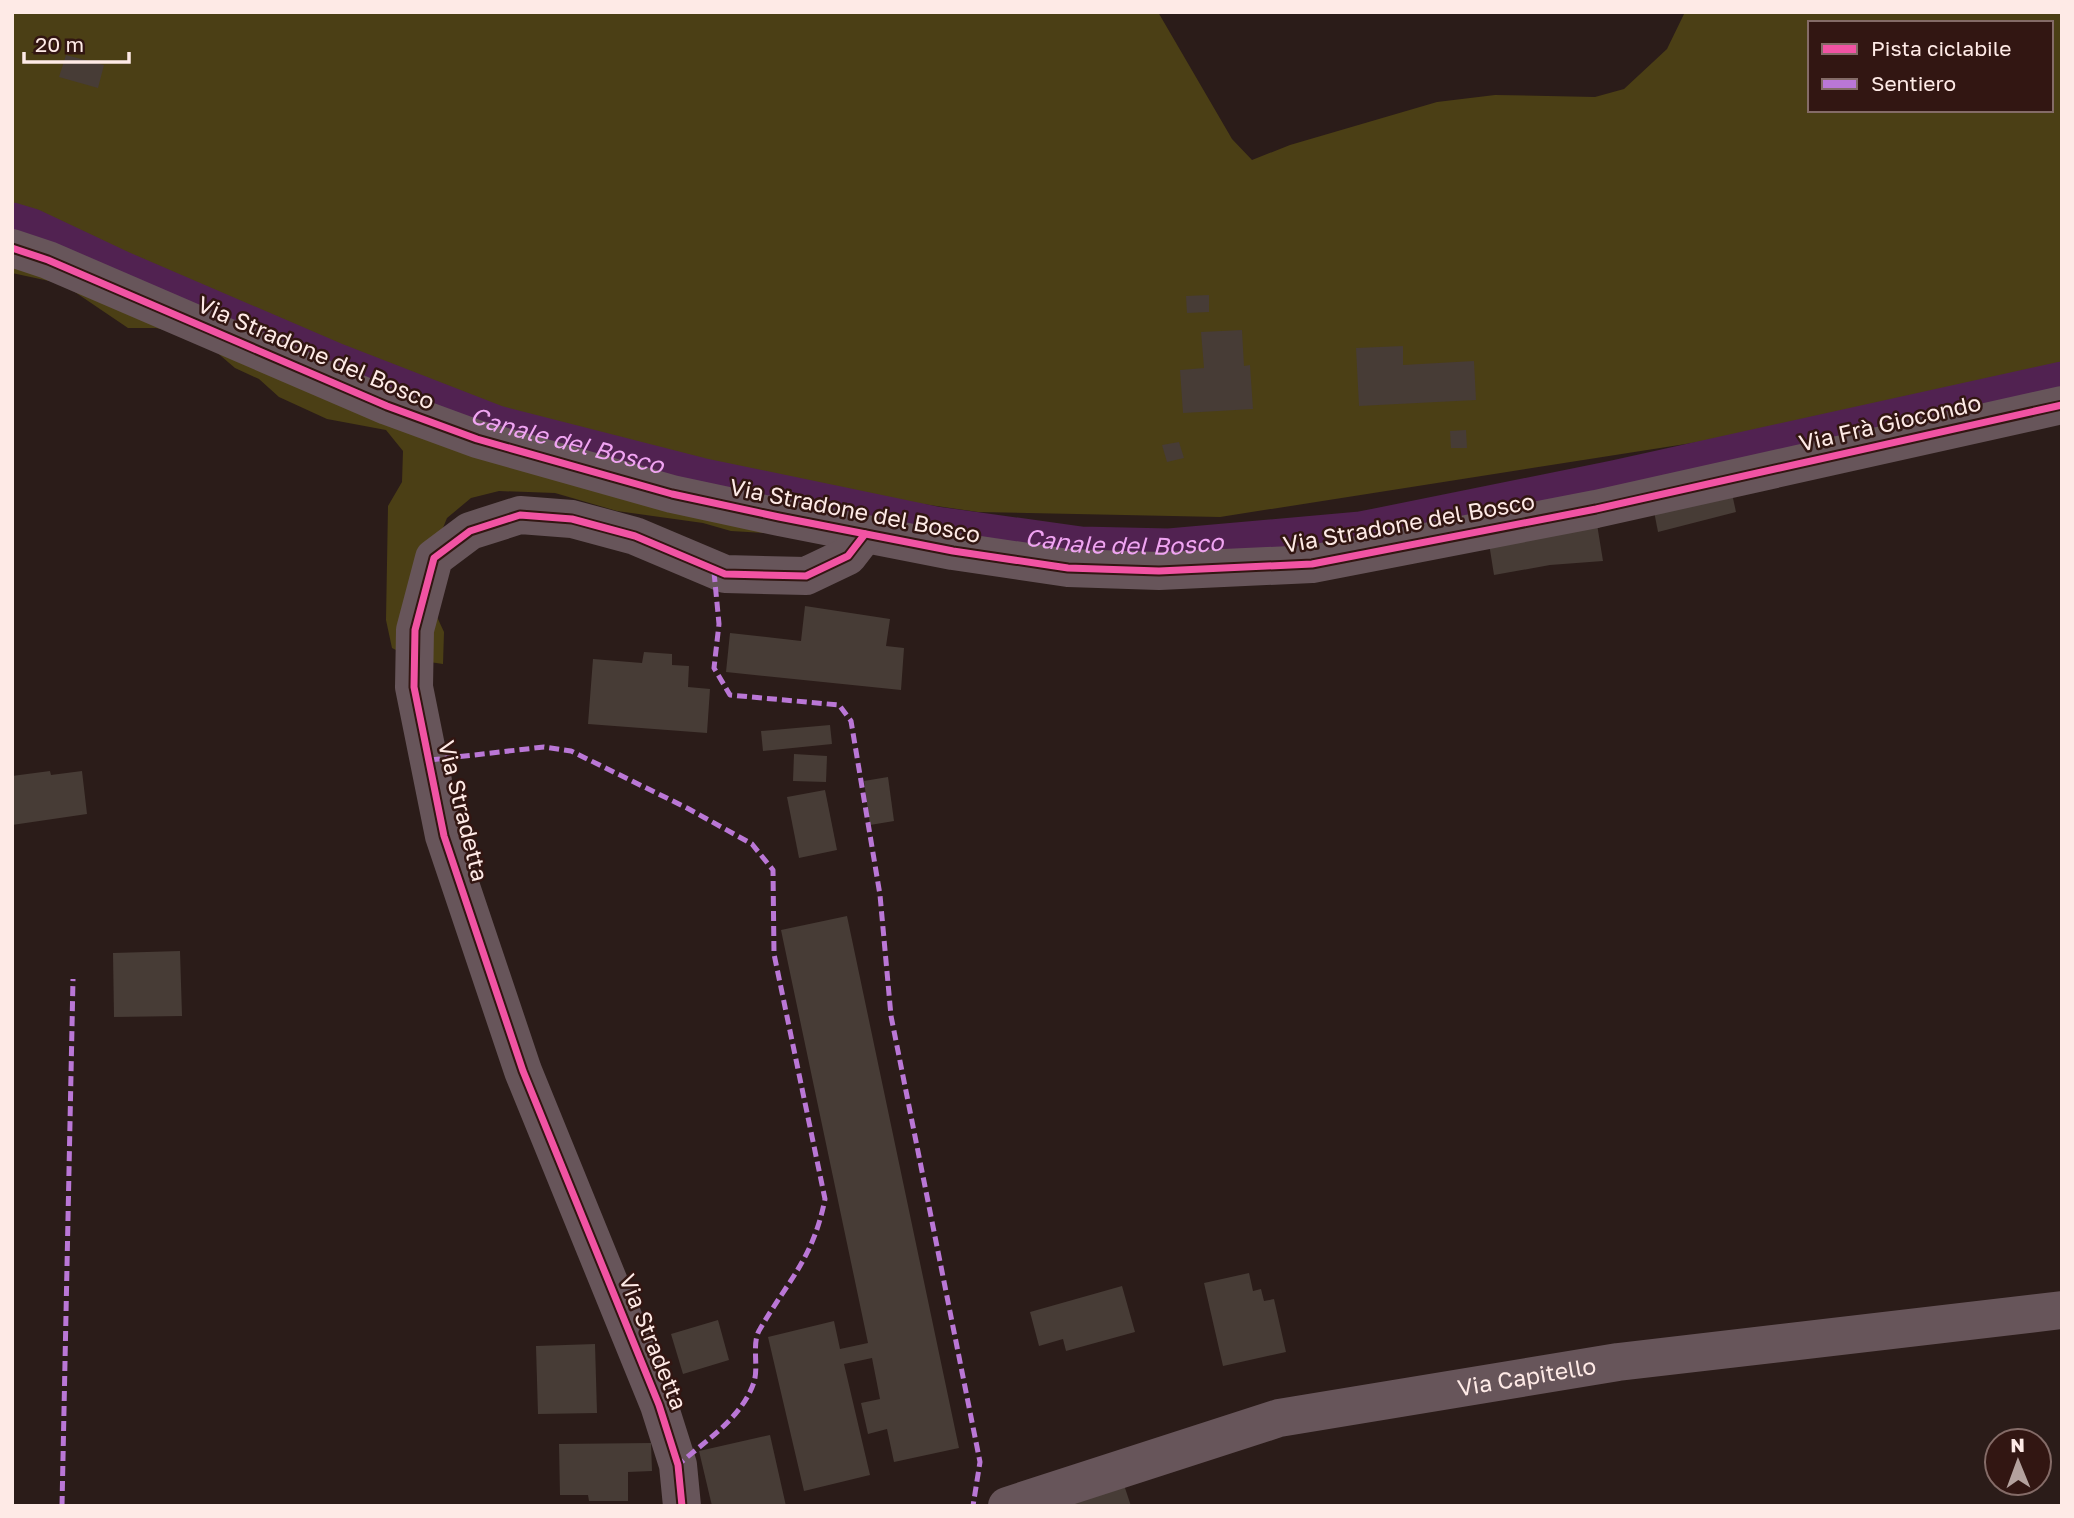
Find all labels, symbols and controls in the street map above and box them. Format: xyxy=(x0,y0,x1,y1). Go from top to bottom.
scale bar xyxy=(24,21,130,65)
legend xyxy=(1808,21,2053,112)
text: 20 m xyxy=(35,31,84,57)
text: Pista ciclabile xyxy=(1871,35,2011,61)
text: Sentiero xyxy=(1871,70,1956,96)
street label: Via Stradone del Bosco xyxy=(194,289,439,415)
street label: Via Frà Giocondo xyxy=(1796,387,1984,457)
water label: Canale del Bosco xyxy=(467,399,668,479)
street label: Via Stradone del Bosco xyxy=(727,472,983,548)
street label: Via Stradone del Bosco xyxy=(1281,486,1537,558)
water label: Canale del Bosco xyxy=(1023,521,1226,560)
street label: Via Stradetta xyxy=(433,737,495,884)
street label: Via Stradetta xyxy=(614,1270,694,1414)
street label: Via Capitello xyxy=(1455,1351,1598,1401)
north arrow xyxy=(1983,1427,2053,1497)
text: N xyxy=(2010,1433,2025,1456)

